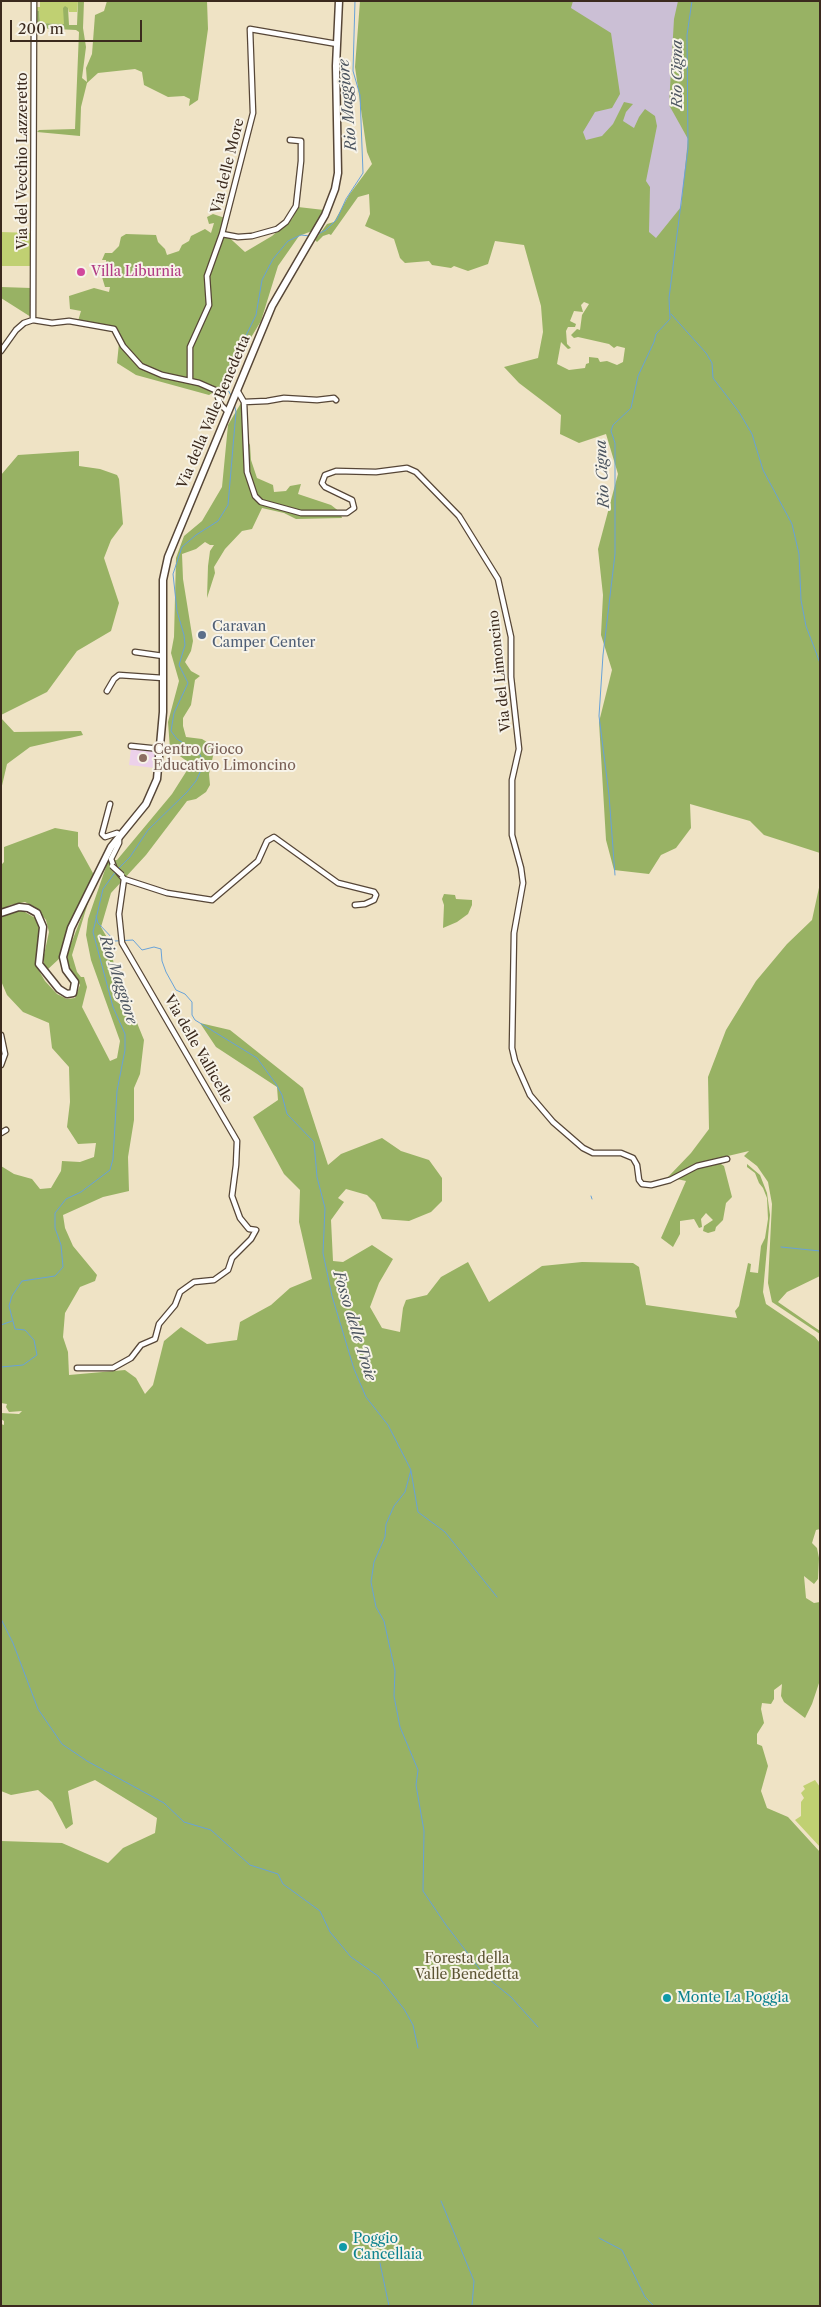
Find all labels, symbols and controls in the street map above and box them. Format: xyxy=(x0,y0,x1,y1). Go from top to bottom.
scale bar xyxy=(12,10,145,42)
text: 200 m xyxy=(18,19,64,38)
water label: Rio Cigna xyxy=(669,40,687,108)
water label: Rio Maggiore xyxy=(335,58,361,152)
street label: Via del Vecchio Lazzeretto xyxy=(15,72,31,250)
street label: Via delle More xyxy=(208,117,248,215)
place label: Villa Liburnia xyxy=(91,264,182,280)
marker: Villa Liburnia xyxy=(75,266,87,278)
street label: Via della Valle Benedetta xyxy=(174,333,254,491)
water label: Rio Cigna xyxy=(592,439,614,509)
street label: Via del Limoncino xyxy=(485,609,515,733)
place label: Caravan Camper Center xyxy=(212,619,315,652)
marker: Caravan Camper Center xyxy=(196,629,208,641)
place label: Centro Gioco Educativo Limoncino xyxy=(153,742,296,774)
marker: Centro Gioco Educativo Limoncino xyxy=(137,752,149,764)
water label: Rio Maggiore xyxy=(95,933,141,1027)
street label: Via delle Vallicelle xyxy=(160,992,236,1106)
water label: Fosso delle Troie xyxy=(329,1269,379,1383)
park label: Foresta della Valle Benedetta xyxy=(415,1951,519,1984)
place label: Monte La Poggia xyxy=(677,1990,789,2006)
marker: Monte La Poggia xyxy=(661,1992,673,2004)
place label: Poggio Cancellaia xyxy=(353,2231,422,2264)
marker: Poggio Cancellaia xyxy=(337,2241,349,2253)

